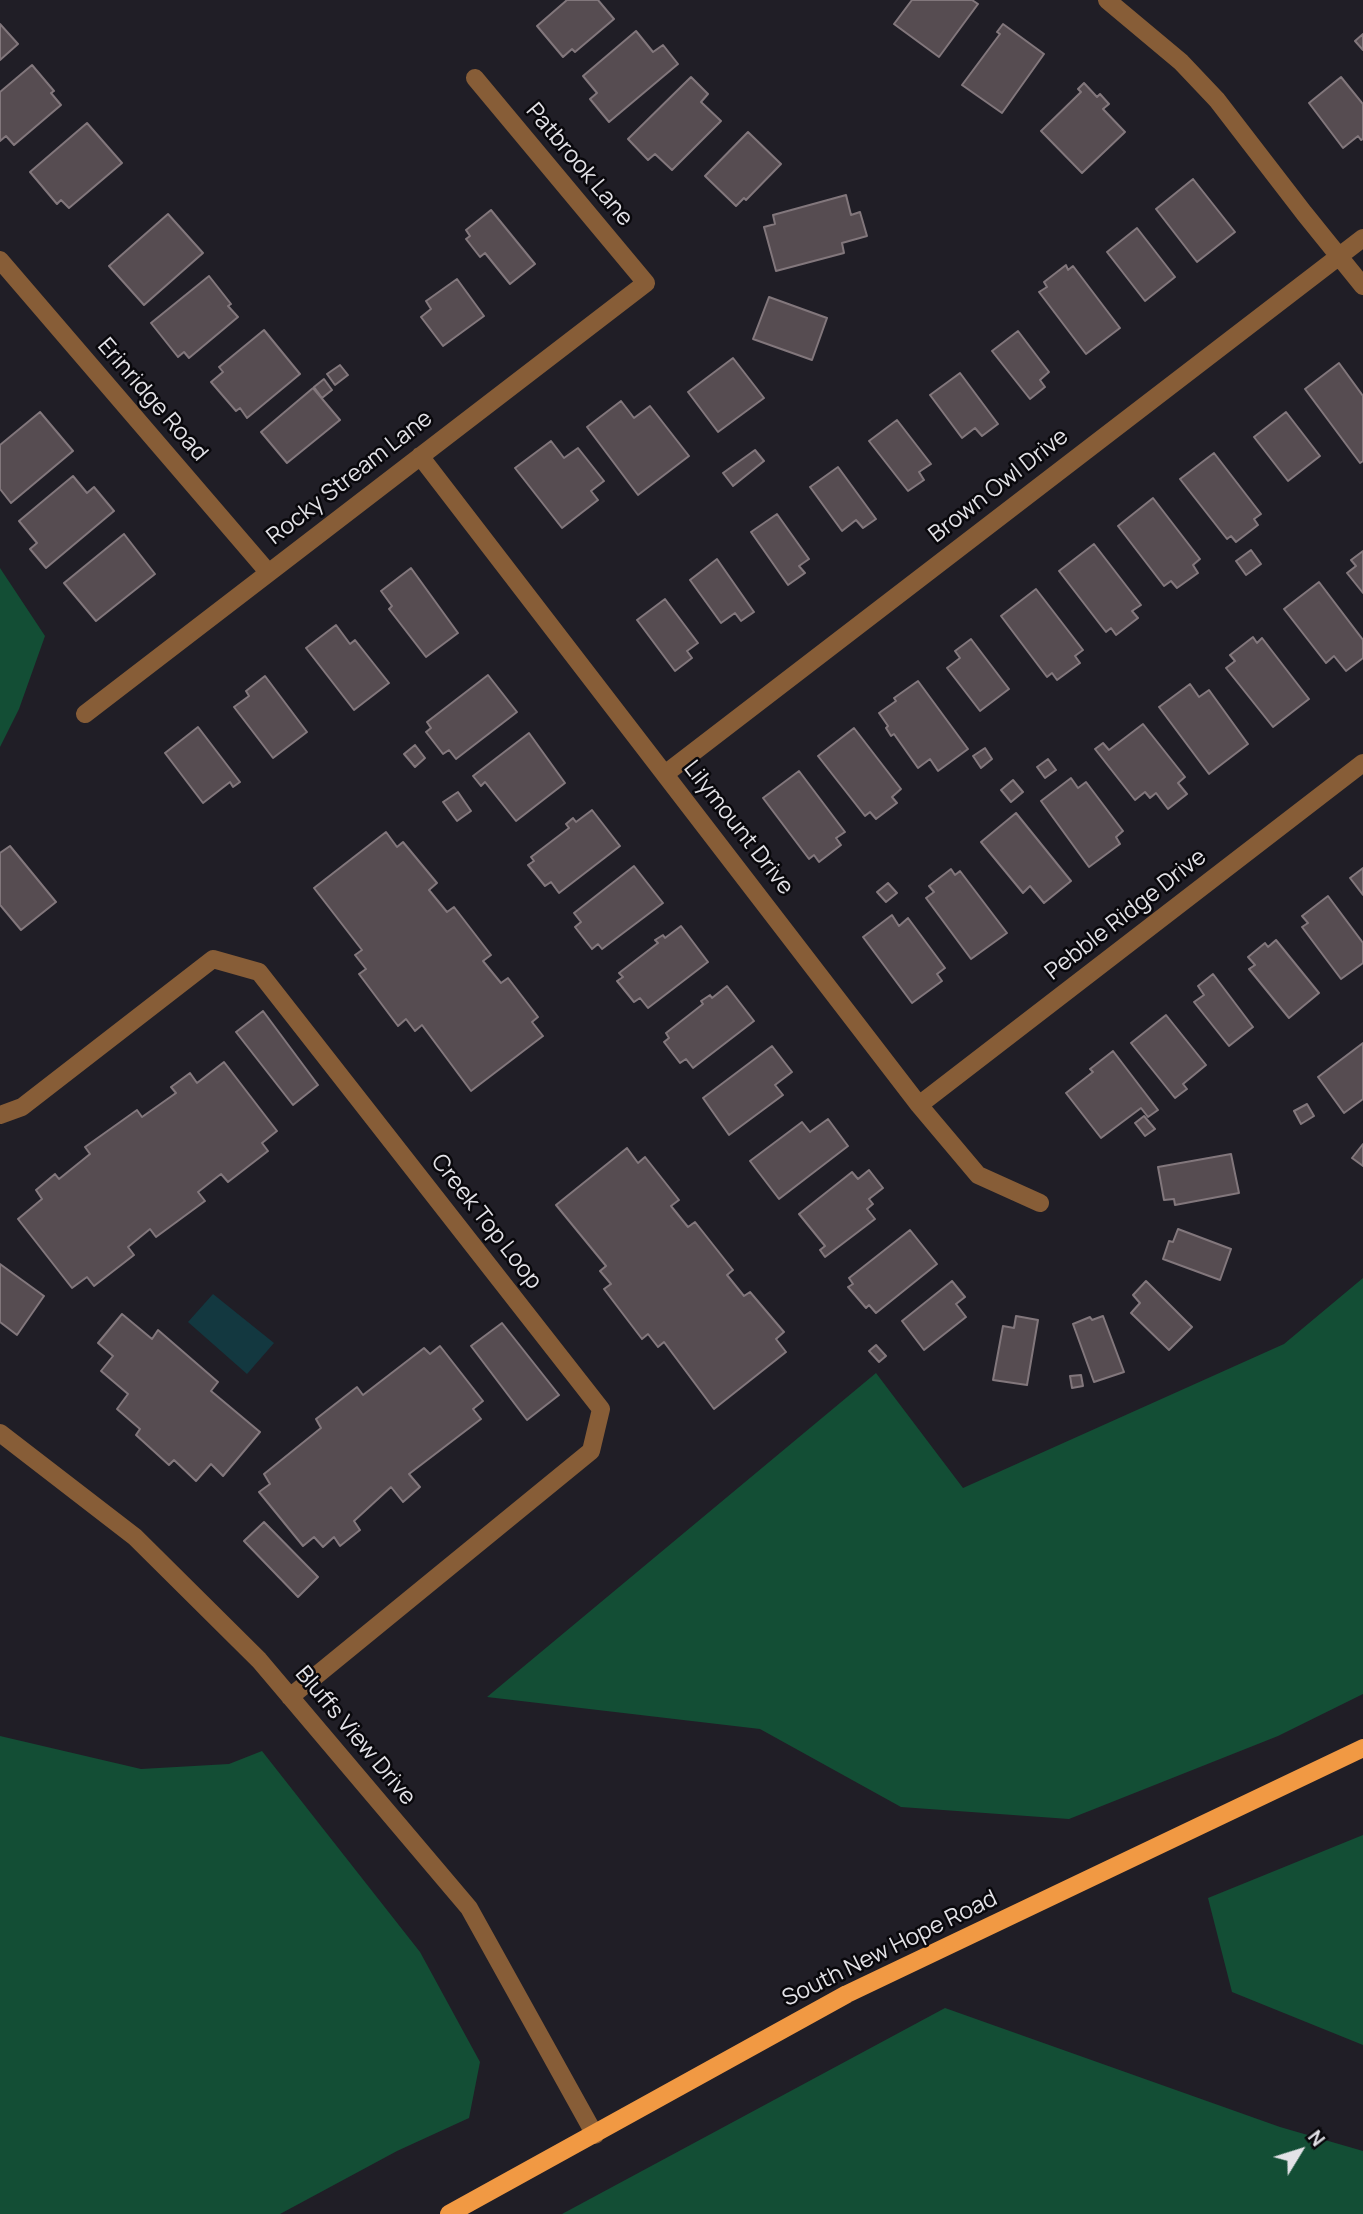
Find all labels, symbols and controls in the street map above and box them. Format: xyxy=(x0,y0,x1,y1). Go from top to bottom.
street label: Patbrook Lane xyxy=(520,98,638,232)
street label: Erinridge Road xyxy=(91,333,213,467)
street label: Rocky Stream Lane xyxy=(262,405,438,551)
street label: Brown Owl Drive xyxy=(924,423,1074,549)
street label: Lilymount Drive xyxy=(677,755,799,901)
street label: Pebble Ridge Drive xyxy=(1040,844,1212,986)
street label: Creek Top Loop xyxy=(425,1149,547,1295)
street label: Bluffs View Drive xyxy=(289,1661,421,1811)
street label: South New Hope Road xyxy=(778,1885,1002,2013)
north arrow xyxy=(1265,2116,1335,2186)
text: N xyxy=(1302,2125,1331,2151)

